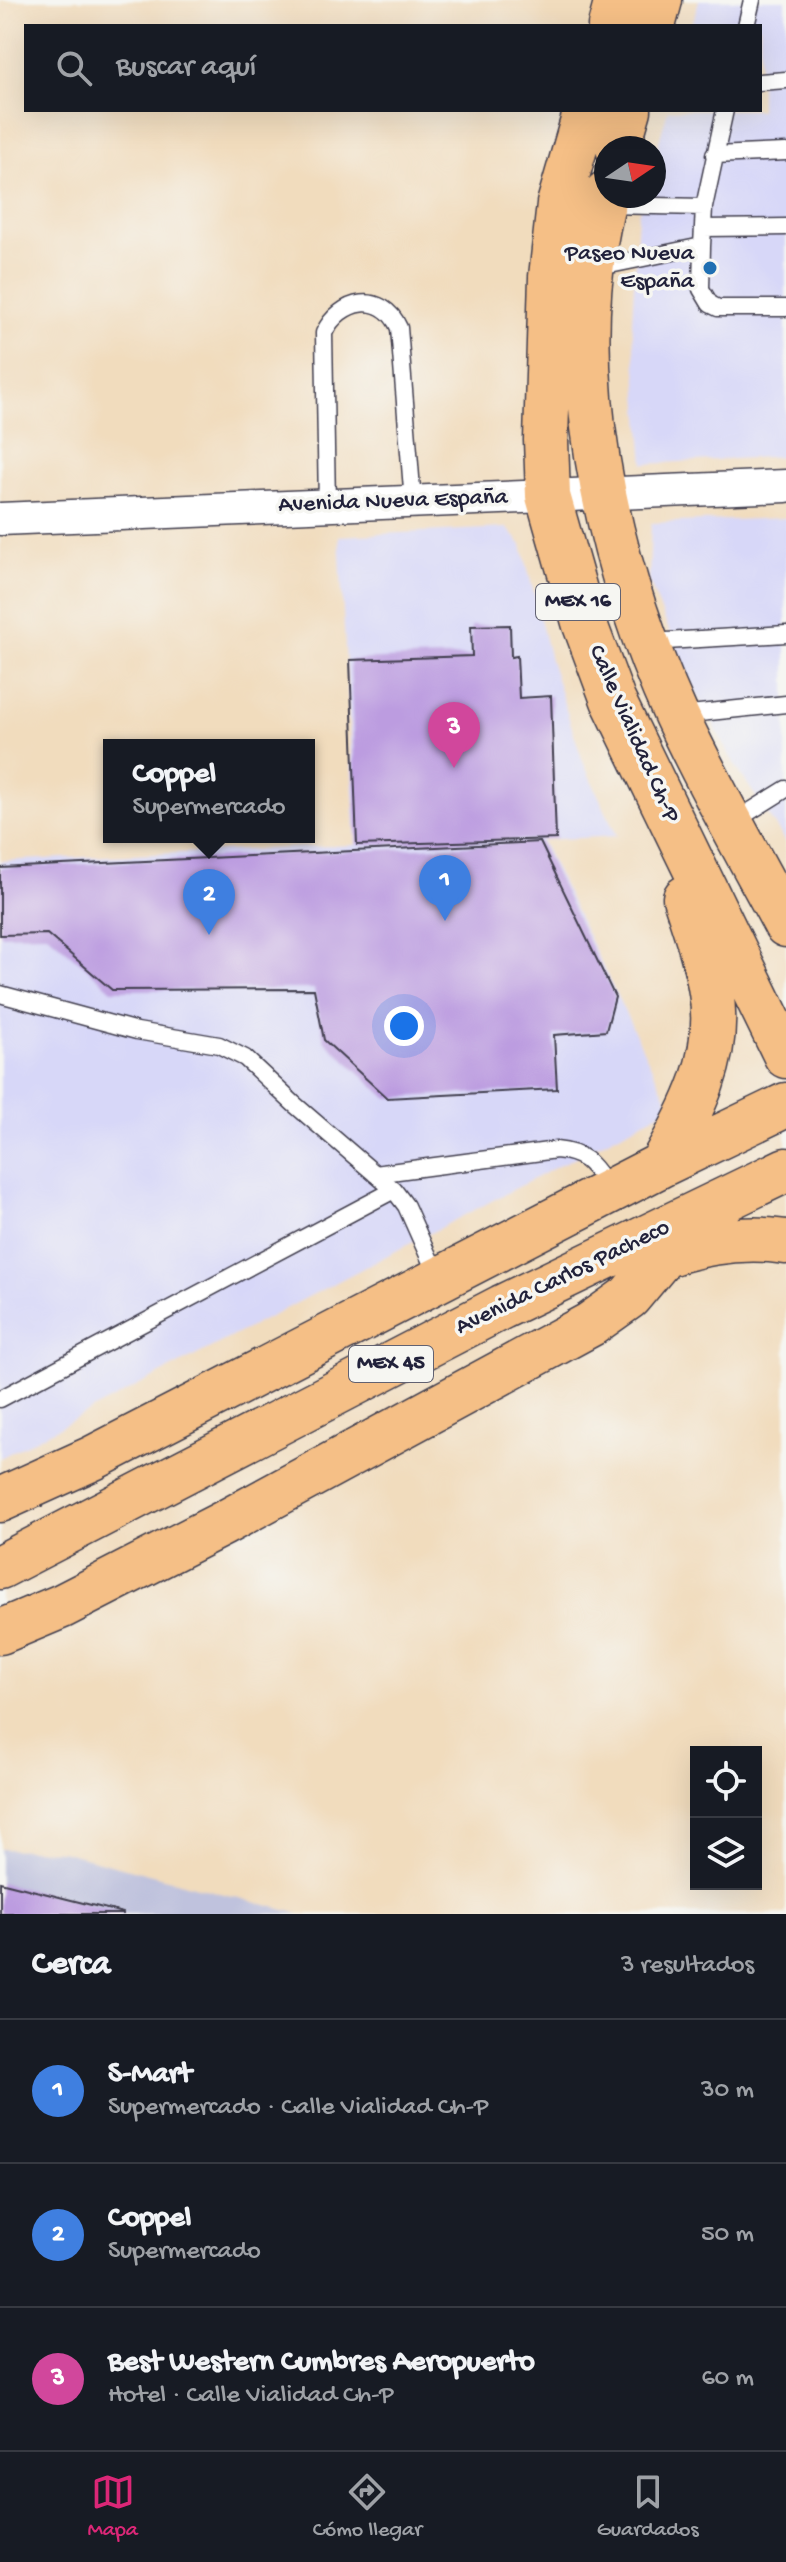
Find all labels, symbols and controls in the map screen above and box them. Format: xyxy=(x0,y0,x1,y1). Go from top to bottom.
search box xyxy=(24,24,762,112)
icon: search xyxy=(52,46,96,90)
text: Buscar aquí xyxy=(116,51,256,86)
north arrow xyxy=(594,136,666,208)
place label: Paseo Nueva España xyxy=(564,240,695,297)
marker: Paseo Nueva España xyxy=(701,259,719,277)
street label: Avenida Nueva España xyxy=(278,483,509,520)
road number: MEX 16 xyxy=(536,584,620,620)
street label: Calle Vialidad Ch-P xyxy=(581,641,685,828)
pin: 3 xyxy=(428,702,480,768)
popup xyxy=(103,739,315,843)
text: Coppel xyxy=(133,758,216,793)
text: Supermercado xyxy=(133,793,285,824)
pin: 1 xyxy=(419,855,471,921)
pin: 2 xyxy=(183,869,235,935)
your location xyxy=(384,1006,424,1046)
street label: Avenida Carlos Pacheco xyxy=(451,1214,675,1342)
road number: MEX 45 xyxy=(349,1346,433,1382)
map controls xyxy=(690,1746,762,1890)
button: locate xyxy=(690,1746,762,1818)
button: layers xyxy=(690,1818,762,1890)
text: Cerca xyxy=(32,1946,110,1986)
text: 3 resultados xyxy=(621,1951,754,1982)
text: S-Mart xyxy=(108,2058,192,2093)
text: 1 xyxy=(53,2076,63,2107)
text: 30 m xyxy=(701,2076,754,2107)
text: Supermercado · Calle Vialidad Ch-P xyxy=(108,2093,488,2124)
text: Coppel xyxy=(108,2202,191,2237)
text: 2 xyxy=(52,2220,64,2251)
text: 50 m xyxy=(701,2220,754,2251)
text: Supermercado xyxy=(108,2237,261,2268)
text: Best Western Cumbres Aeropuerto xyxy=(108,2346,535,2381)
text: 3 xyxy=(51,2364,65,2395)
text: 60 m xyxy=(701,2364,754,2395)
text: Hotel · Calle Vialidad Ch-P xyxy=(108,2381,394,2412)
tab: Mapa xyxy=(87,2470,138,2544)
tab: Cómo llegar xyxy=(313,2470,422,2544)
tab: Guardados xyxy=(597,2470,699,2544)

